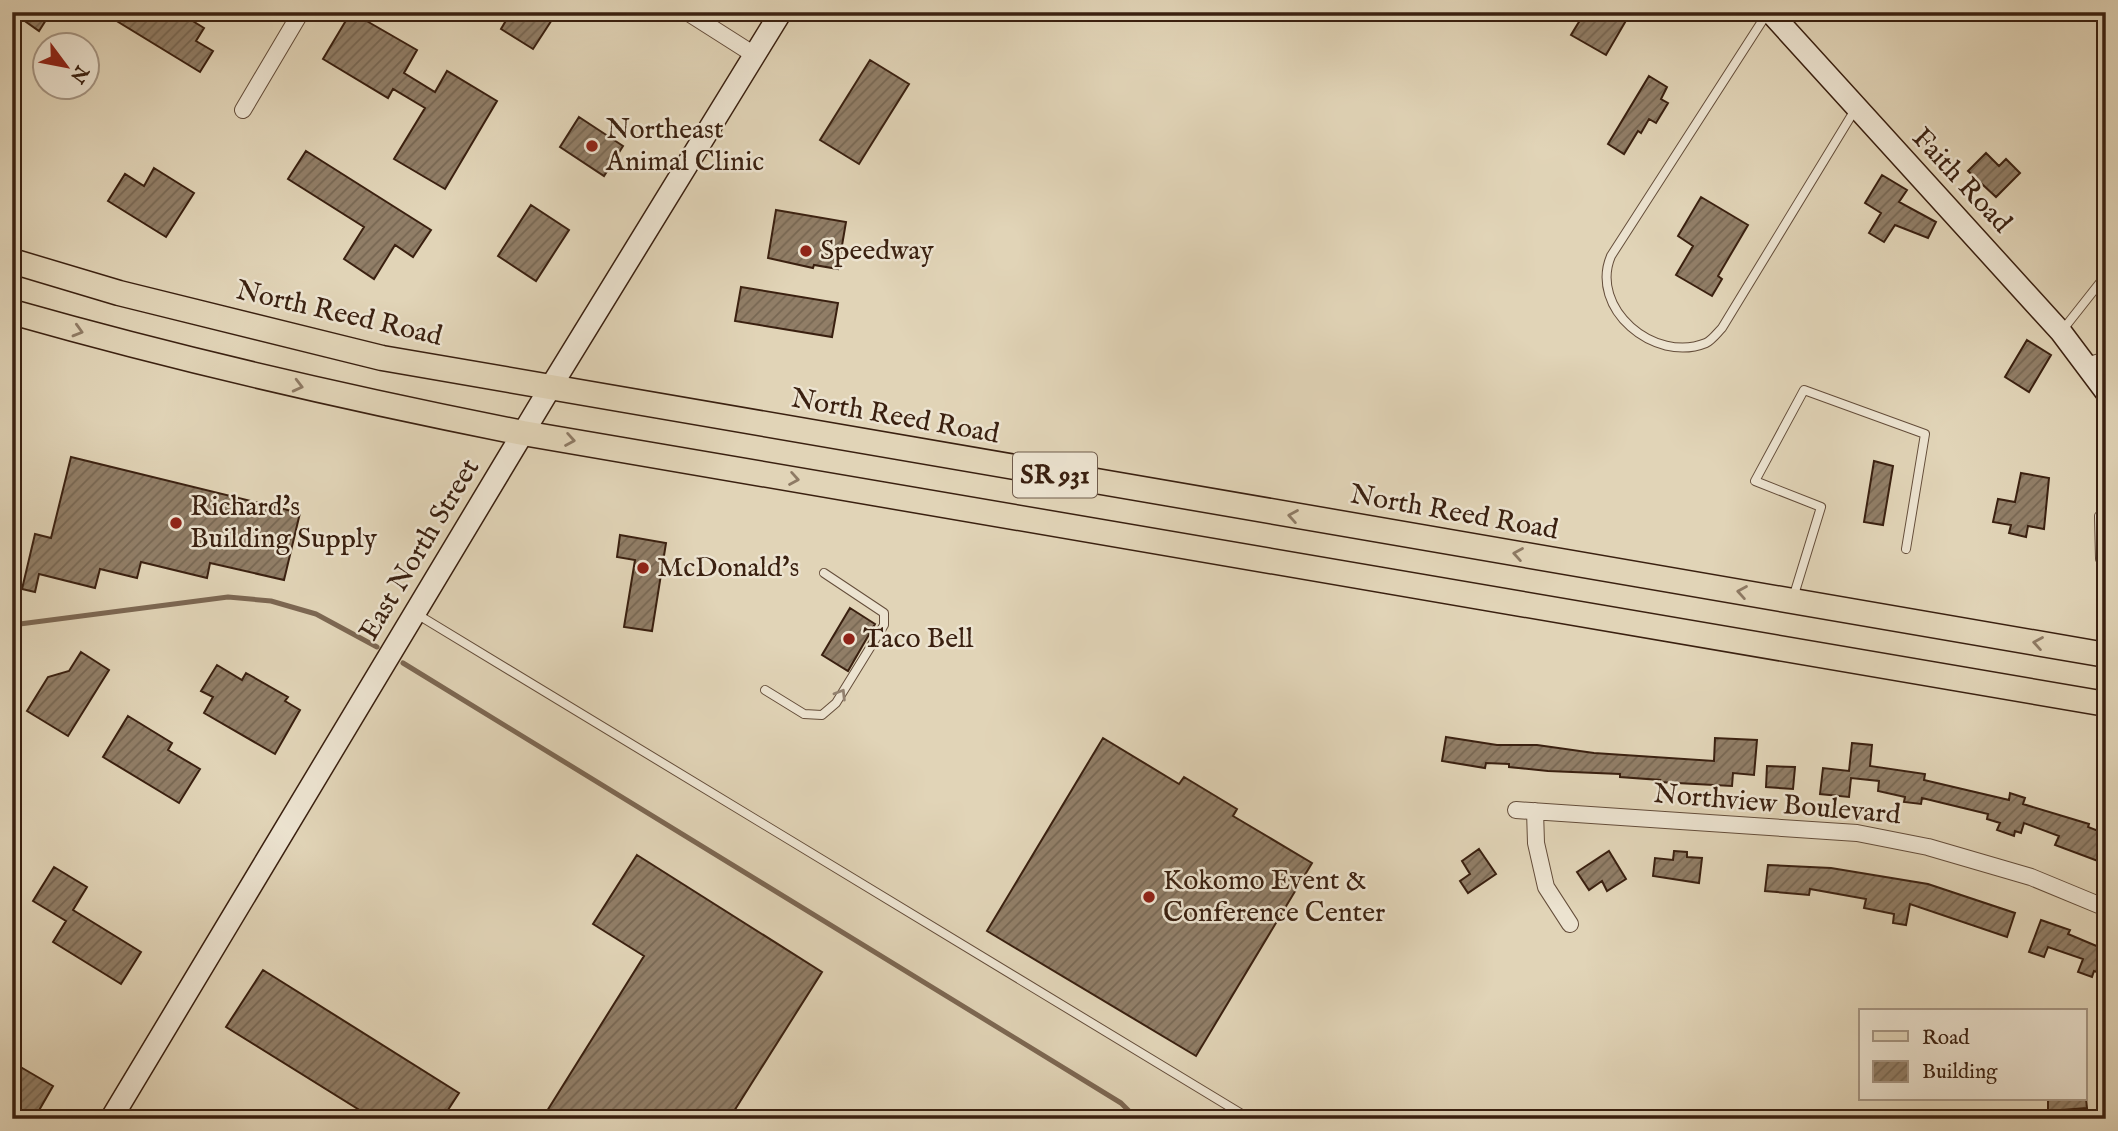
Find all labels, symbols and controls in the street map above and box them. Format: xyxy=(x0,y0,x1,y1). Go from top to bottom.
north arrow xyxy=(32,32,102,102)
text: N xyxy=(64,60,94,88)
place label: Northeast Animal Clinic xyxy=(605,113,764,180)
street label: Faith Road xyxy=(1904,121,2018,241)
marker: Northeast Animal Clinic xyxy=(584,138,600,154)
place label: Speedway xyxy=(820,234,934,269)
marker: Speedway xyxy=(798,243,814,259)
street label: North Reed Road xyxy=(232,273,446,355)
one-way arrow xyxy=(72,322,84,337)
one-way arrow xyxy=(292,378,304,392)
street label: North Reed Road xyxy=(788,381,1002,453)
one-way arrow xyxy=(563,432,575,447)
street label: East North Street xyxy=(352,452,488,647)
road number: SR 931 xyxy=(1013,453,1097,498)
one-way arrow xyxy=(788,471,800,486)
street label: North Reed Road xyxy=(1347,477,1561,549)
place label: Richard's Building Supply xyxy=(190,490,377,557)
one-way arrow xyxy=(1287,509,1299,524)
marker: Richard's Building Supply xyxy=(168,515,184,531)
one-way arrow xyxy=(1512,547,1523,562)
place label: McDonald's xyxy=(657,551,799,586)
marker: McDonald's xyxy=(635,560,651,576)
one-way arrow xyxy=(1736,585,1748,600)
place label: Taco Bell xyxy=(863,622,974,657)
marker: Taco Bell xyxy=(841,631,857,647)
one-way arrow xyxy=(2033,636,2044,651)
one-way arrow xyxy=(833,688,846,701)
street label: Northview Boulevard xyxy=(1652,777,1902,833)
place label: Kokomo Event & Conference Center xyxy=(1163,864,1385,931)
marker: Kokomo Event & Conference Center xyxy=(1141,889,1157,905)
legend xyxy=(1859,1009,2086,1100)
text: Road xyxy=(1922,1025,1970,1052)
text: Building xyxy=(1922,1059,1998,1086)

